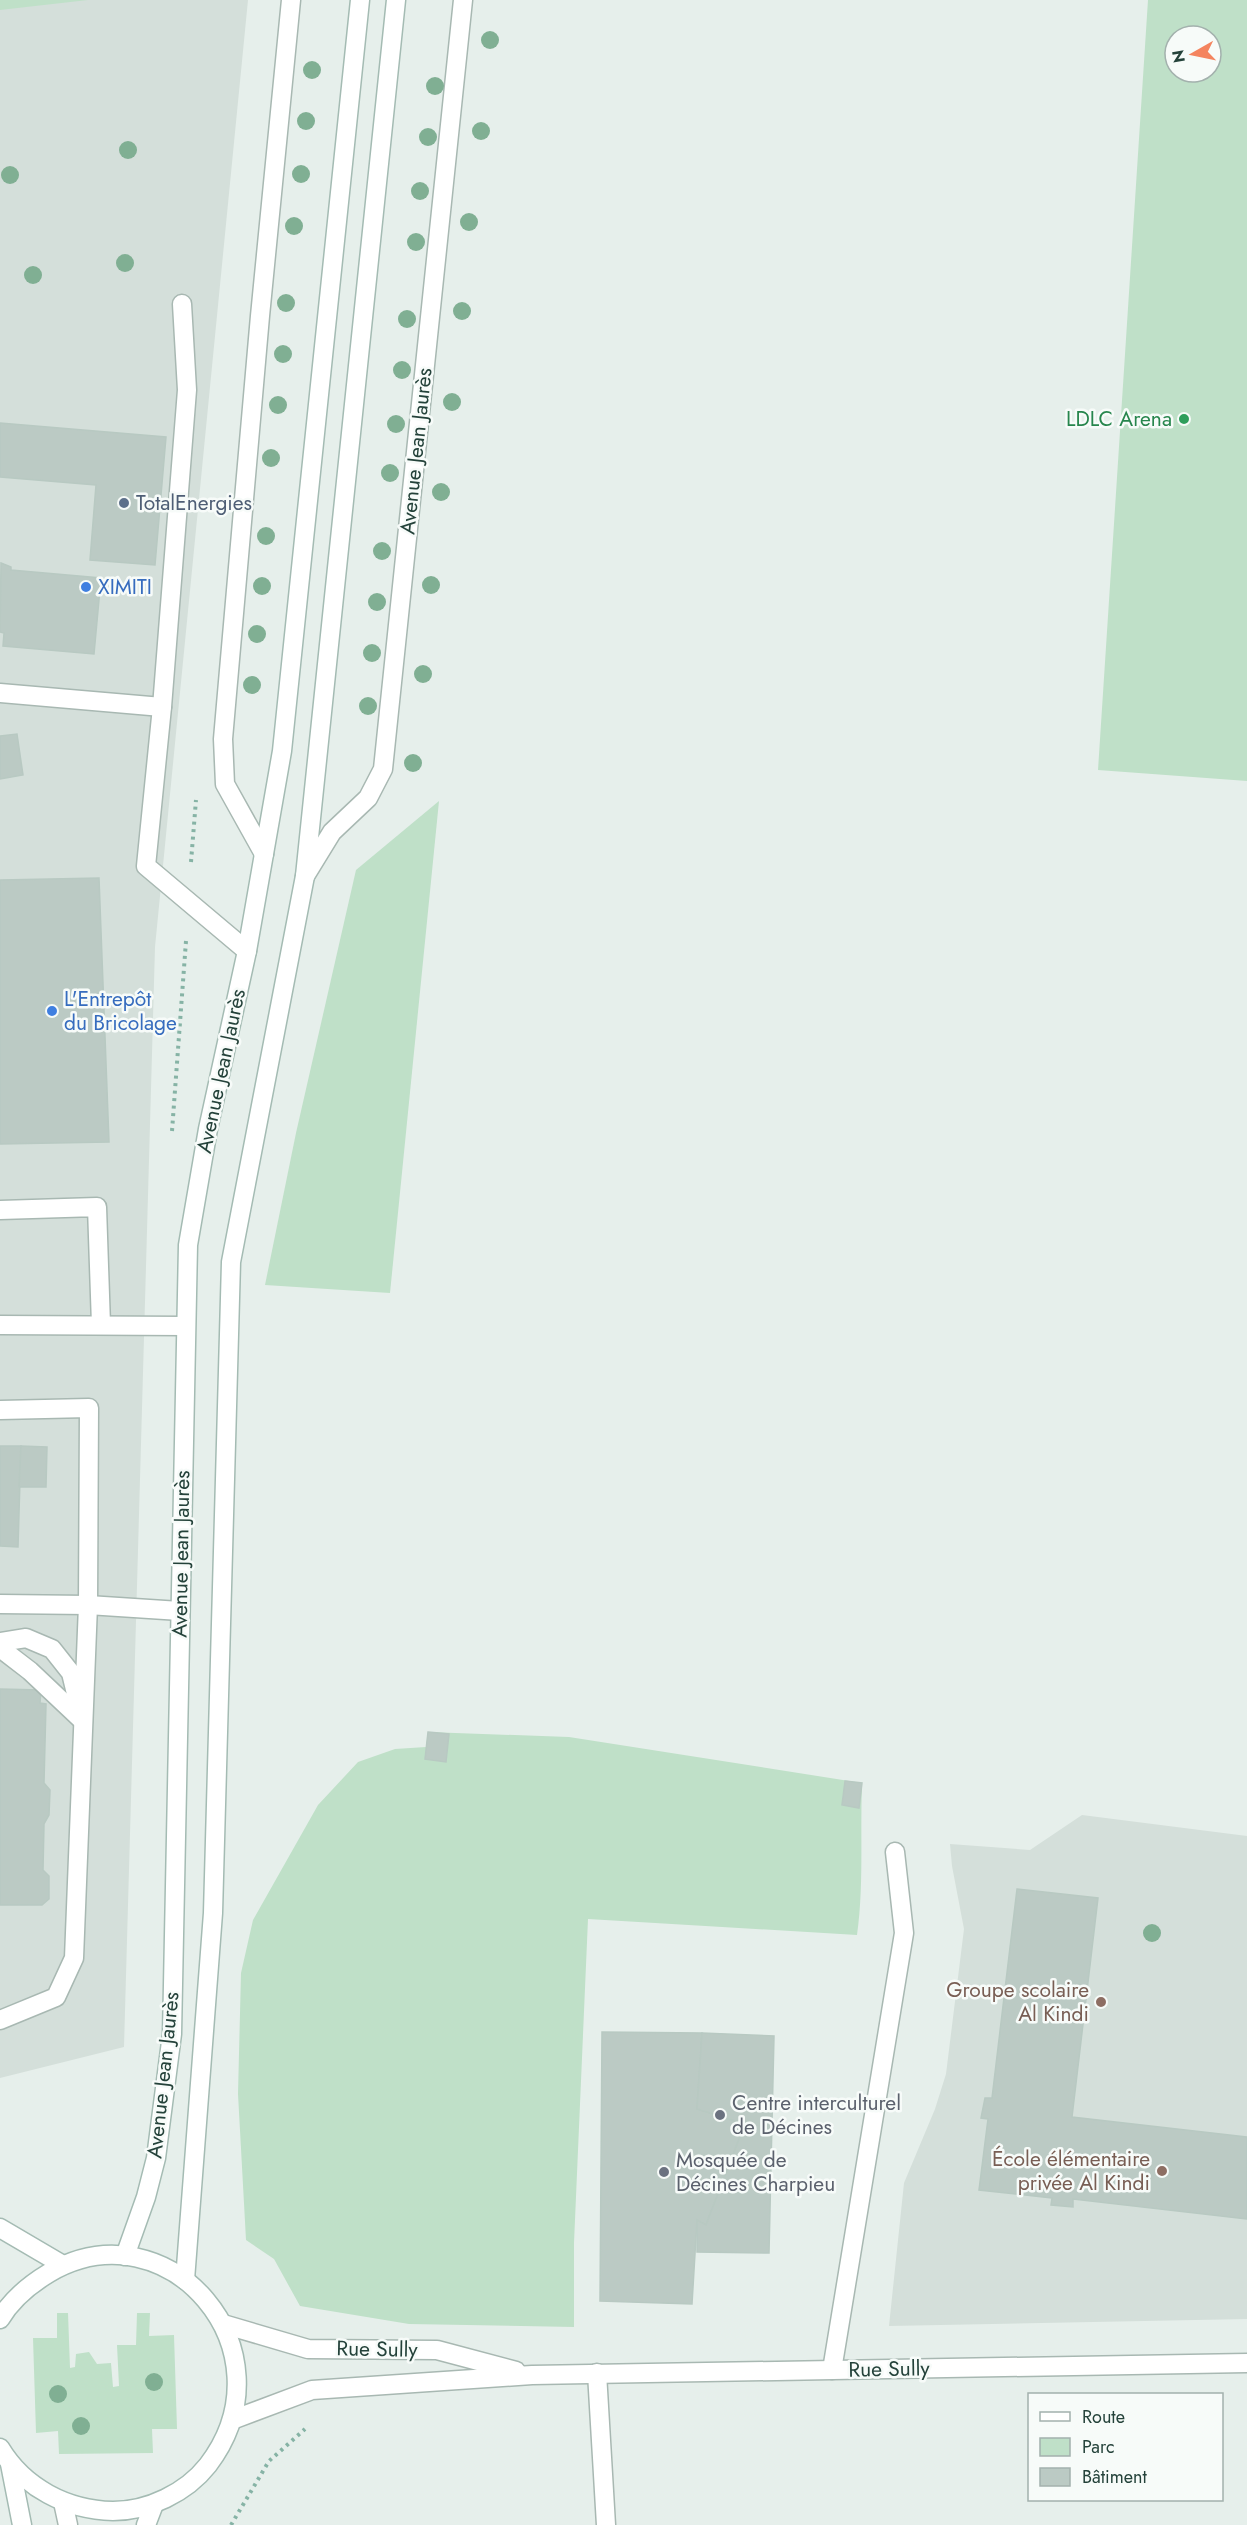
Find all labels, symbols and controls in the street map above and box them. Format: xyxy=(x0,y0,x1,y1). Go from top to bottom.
north arrow xyxy=(1163,24,1223,84)
text: N xyxy=(1166,48,1191,64)
street label: Avenue Jean Jaurès xyxy=(392,366,440,536)
place label: LDLC Arena xyxy=(1066,404,1172,434)
marker: LDLC Arena xyxy=(1177,412,1191,426)
place label: TotalEnergies xyxy=(136,488,252,518)
marker: TotalEnergies xyxy=(117,496,131,510)
place label: XIMITI xyxy=(98,572,152,602)
marker: XIMITI xyxy=(79,580,93,594)
place label: L'Entrepôt du Bricolage xyxy=(64,984,177,1038)
street label: Avenue Jean Jaurès xyxy=(189,986,253,1156)
marker: L'Entrepôt du Bricolage xyxy=(45,1004,59,1018)
street label: Avenue Jean Jaurès xyxy=(165,1470,197,1638)
place label: Groupe scolaire Al Kindi xyxy=(946,1975,1089,2029)
street label: Avenue Jean Jaurès xyxy=(139,1990,187,2160)
marker: Groupe scolaire Al Kindi xyxy=(1094,1995,1108,2009)
place label: Centre interculturel de Décines xyxy=(732,2088,901,2142)
marker: Centre interculturel de Décines xyxy=(713,2108,727,2122)
place label: École élémentaire privée Al Kindi xyxy=(992,2144,1150,2198)
place label: Mosquée de Décines Charpieu xyxy=(676,2145,835,2199)
marker: École élémentaire privée Al Kindi xyxy=(1155,2164,1169,2178)
marker: Mosquée de Décines Charpieu xyxy=(657,2165,671,2179)
street label: Rue Sully xyxy=(336,2333,419,2365)
street label: Rue Sully xyxy=(848,2353,931,2385)
legend xyxy=(1028,2393,1223,2501)
text: Route xyxy=(1082,2404,1125,2430)
text: Parc xyxy=(1082,2434,1115,2460)
text: Bâtiment xyxy=(1082,2464,1148,2490)

